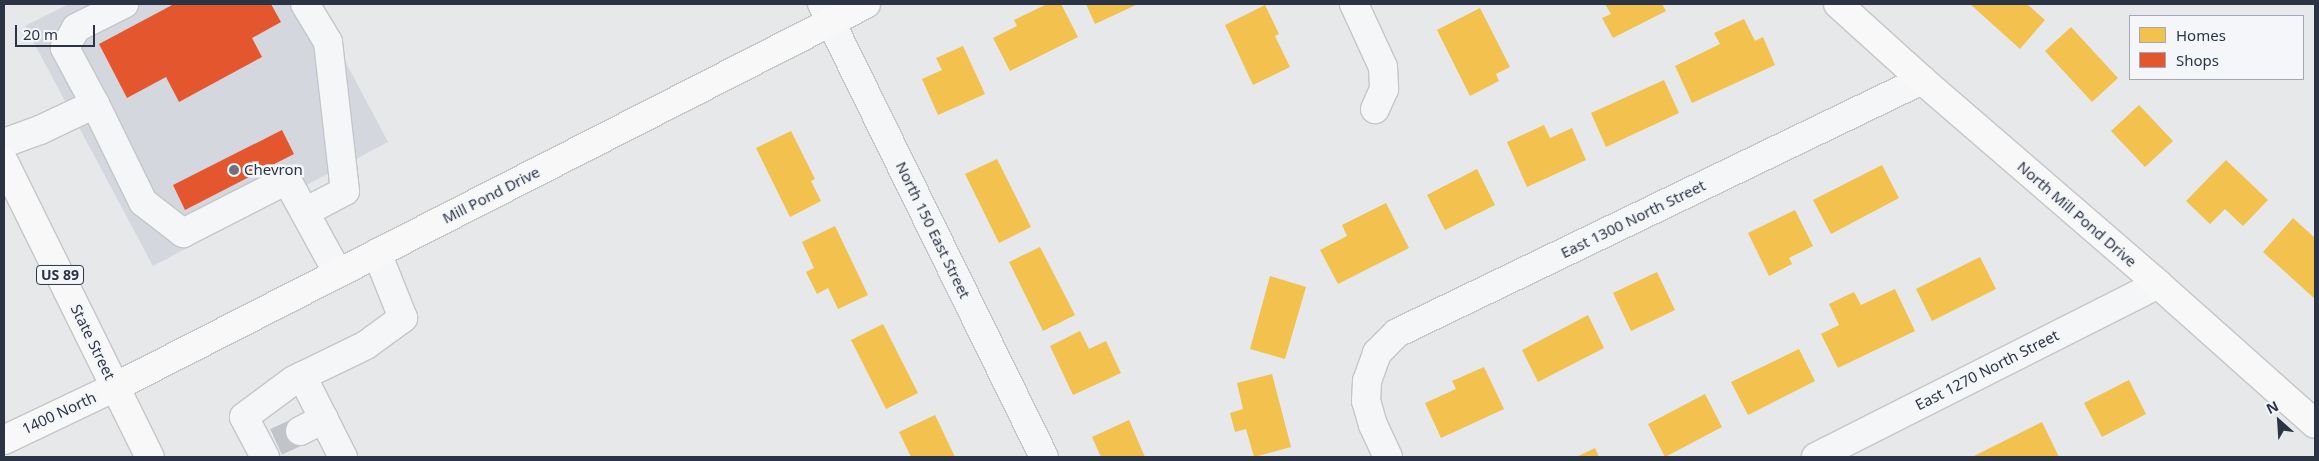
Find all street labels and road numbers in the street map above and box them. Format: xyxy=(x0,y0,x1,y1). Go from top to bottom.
street label: North Mill Pond Drive xyxy=(2014,157,2140,271)
street label: North 150 East Street xyxy=(892,159,974,301)
street label: Mill Pond Drive xyxy=(439,163,543,227)
street label: East 1300 North Street xyxy=(1558,176,1708,262)
road number: US 89 xyxy=(35,264,85,286)
street label: State Street xyxy=(67,301,119,383)
street label: East 1270 North Street xyxy=(1912,326,2062,414)
street label: 1400 North xyxy=(19,388,99,438)

